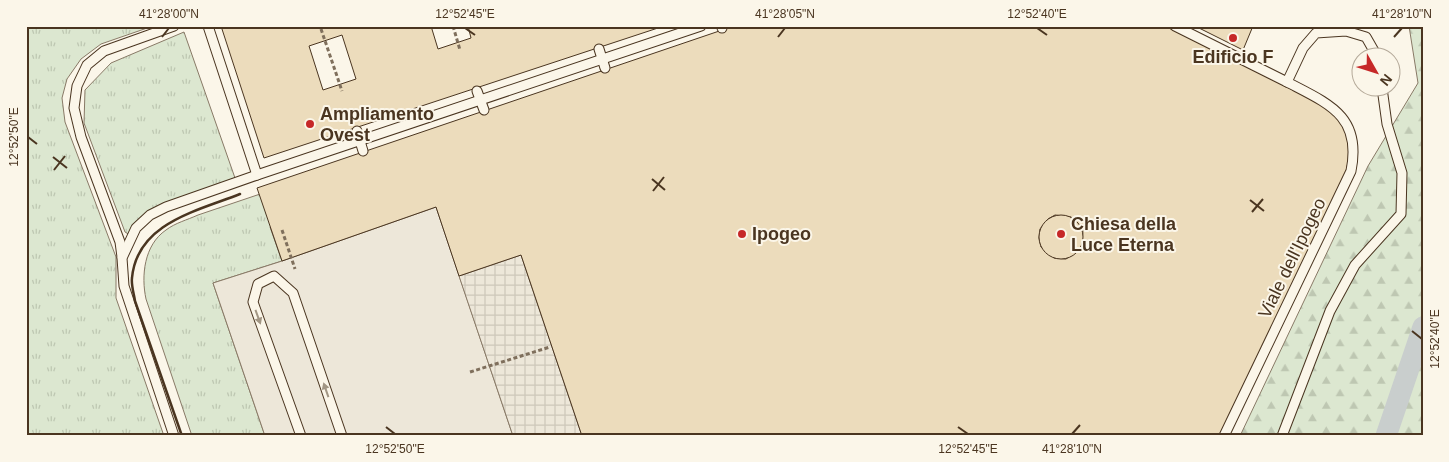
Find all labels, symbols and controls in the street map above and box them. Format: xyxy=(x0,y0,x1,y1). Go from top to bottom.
text: 41°28'00"N xyxy=(139,7,199,21)
text: 12°52'45"E xyxy=(435,7,495,21)
text: 41°28'05"N xyxy=(755,7,815,21)
text: 12°52'40"E xyxy=(1007,7,1067,21)
text: 41°28'10"N xyxy=(1372,7,1432,21)
marker: Edificio F xyxy=(1227,32,1239,44)
place label: Edificio F xyxy=(1193,47,1274,67)
north arrow xyxy=(1352,48,1402,98)
text: N xyxy=(1377,71,1396,89)
place label: Ampliamento Ovest xyxy=(320,104,434,145)
text: 12°52'50"E xyxy=(7,107,21,167)
marker: Ampliamento Ovest xyxy=(304,118,316,130)
street label: Viale dell'Ipogeo xyxy=(1254,195,1330,321)
place label: Chiesa della Luce Eterna xyxy=(1071,214,1177,255)
place label: Ipogeo xyxy=(752,224,811,244)
marker: Ipogeo xyxy=(736,228,748,240)
marker: Chiesa della Luce Eterna xyxy=(1055,228,1067,240)
one-way arrow xyxy=(255,309,262,324)
text: 12°52'40"E xyxy=(1428,309,1442,369)
one-way arrow xyxy=(322,382,329,397)
text: 12°52'50"E xyxy=(365,442,425,456)
text: 12°52'45"E xyxy=(938,442,998,456)
text: 41°28'10"N xyxy=(1042,442,1102,456)

